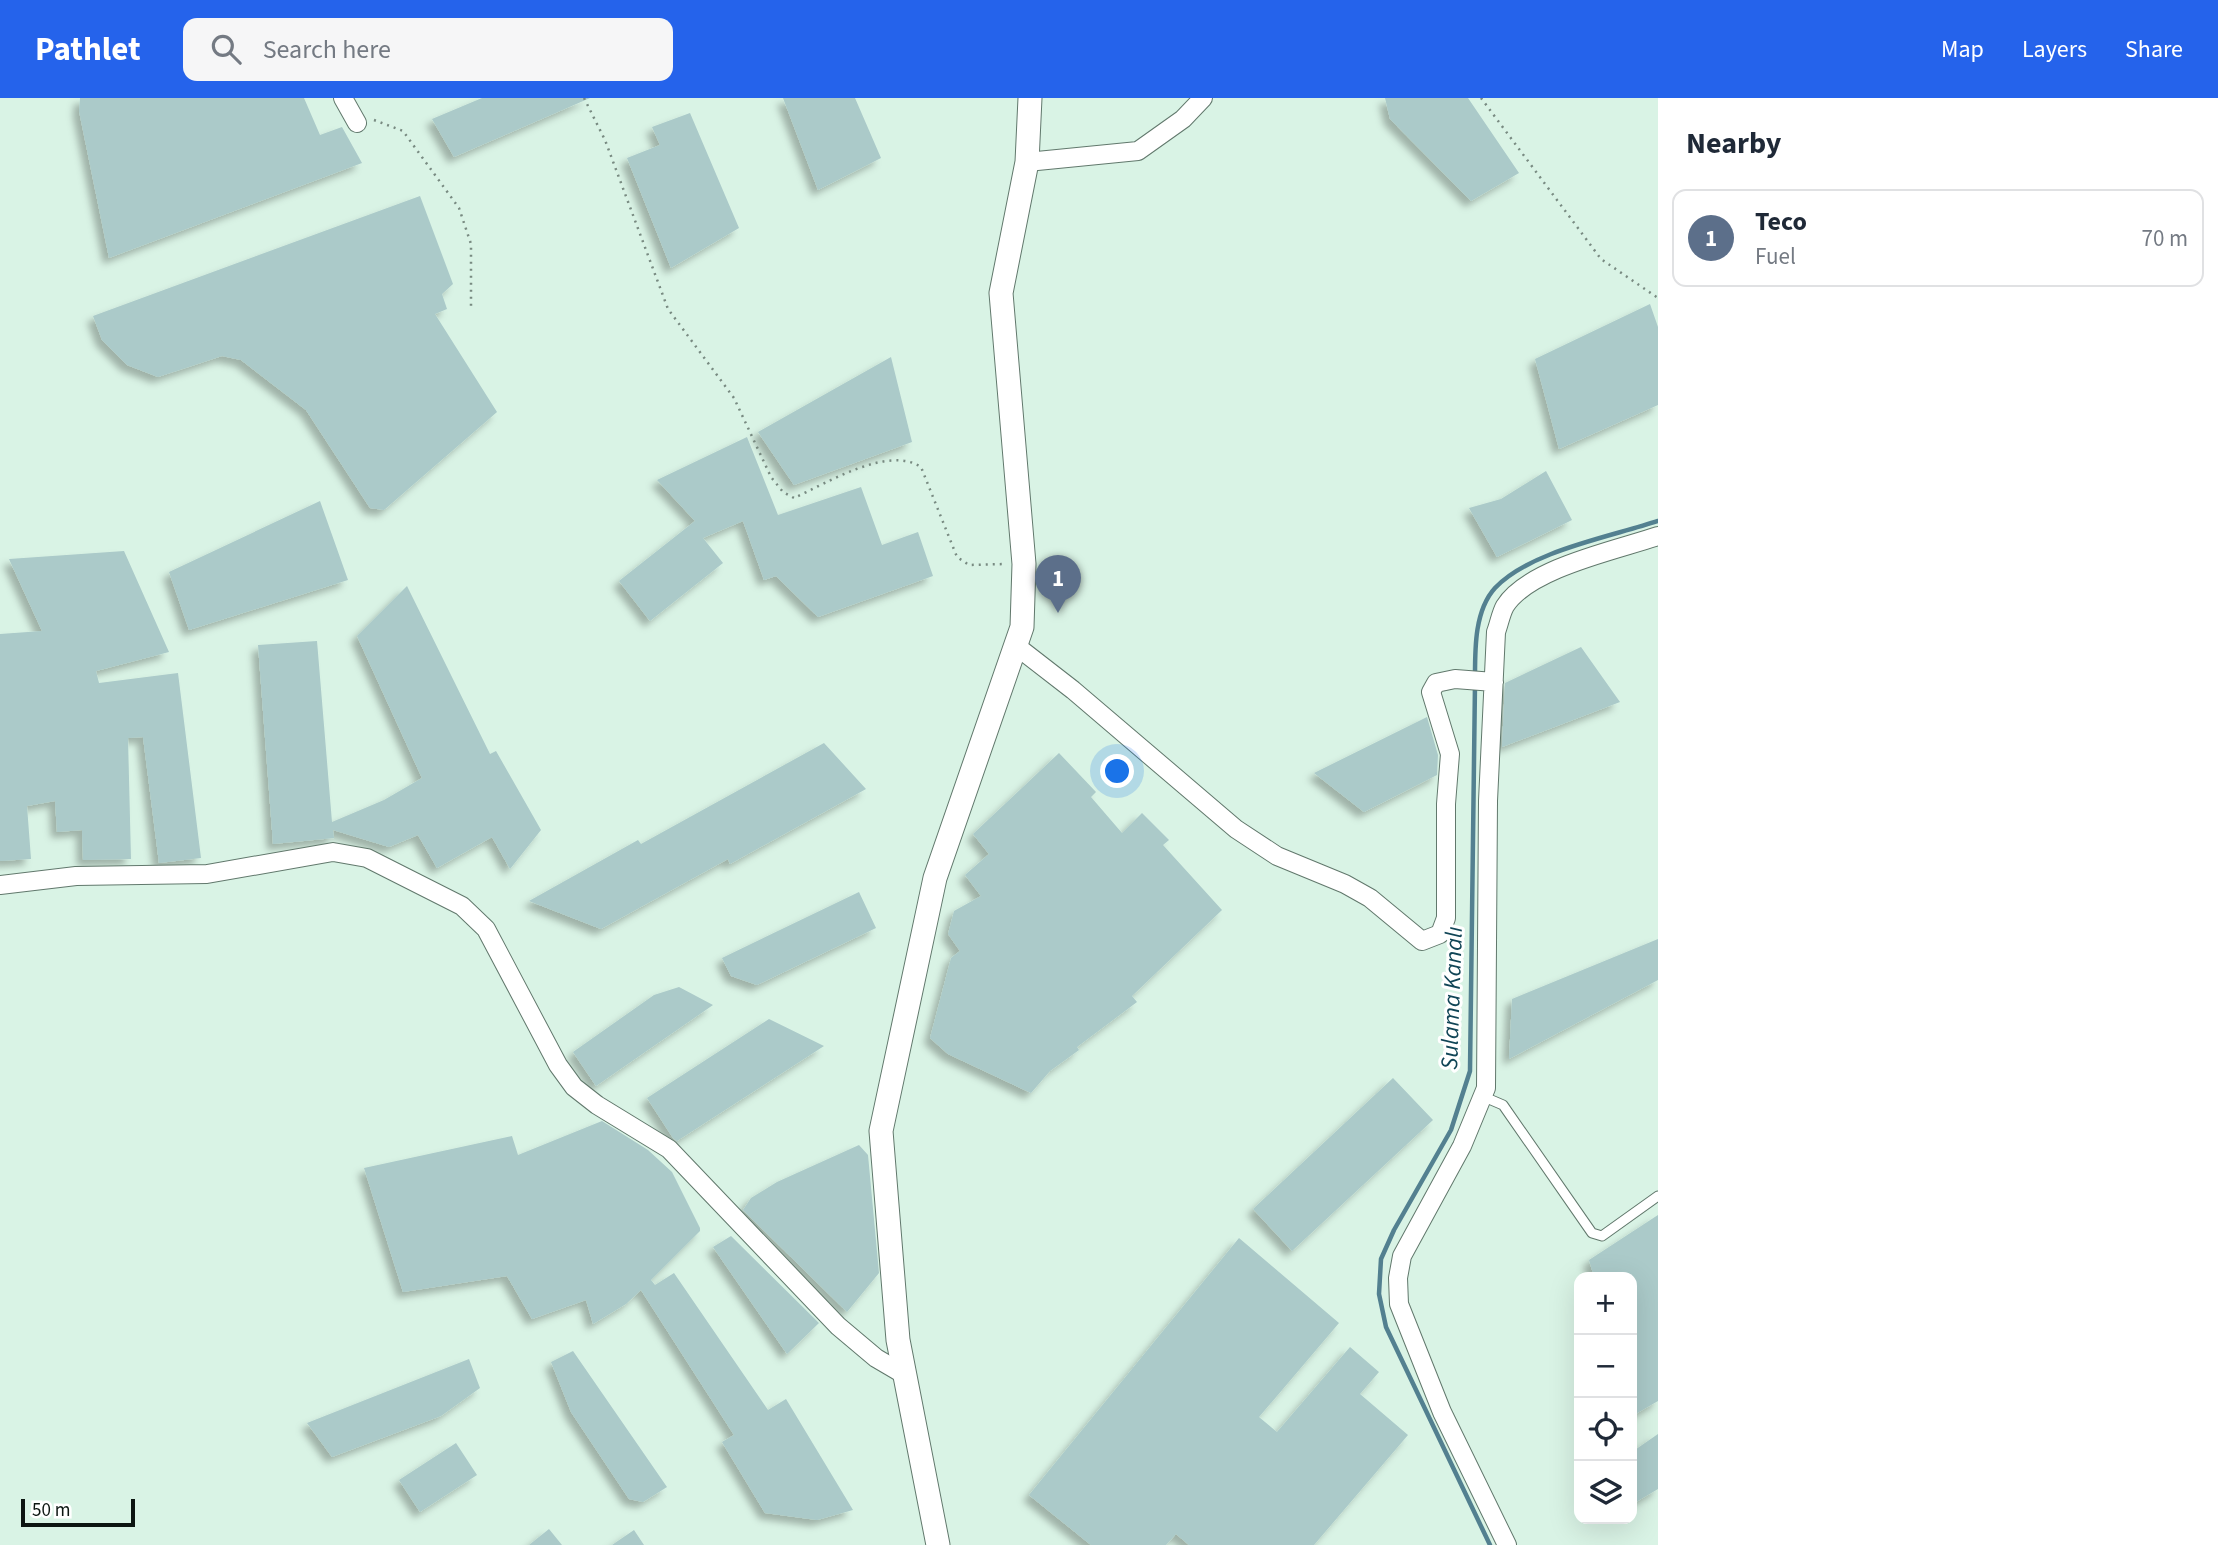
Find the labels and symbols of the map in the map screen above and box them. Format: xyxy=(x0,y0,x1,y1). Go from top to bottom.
pin: 1 xyxy=(1035,555,1081,613)
your location xyxy=(1100,754,1134,788)
water label: Sulama Kanalı xyxy=(1432,926,1472,1070)
scale bar xyxy=(21,1496,135,1528)

